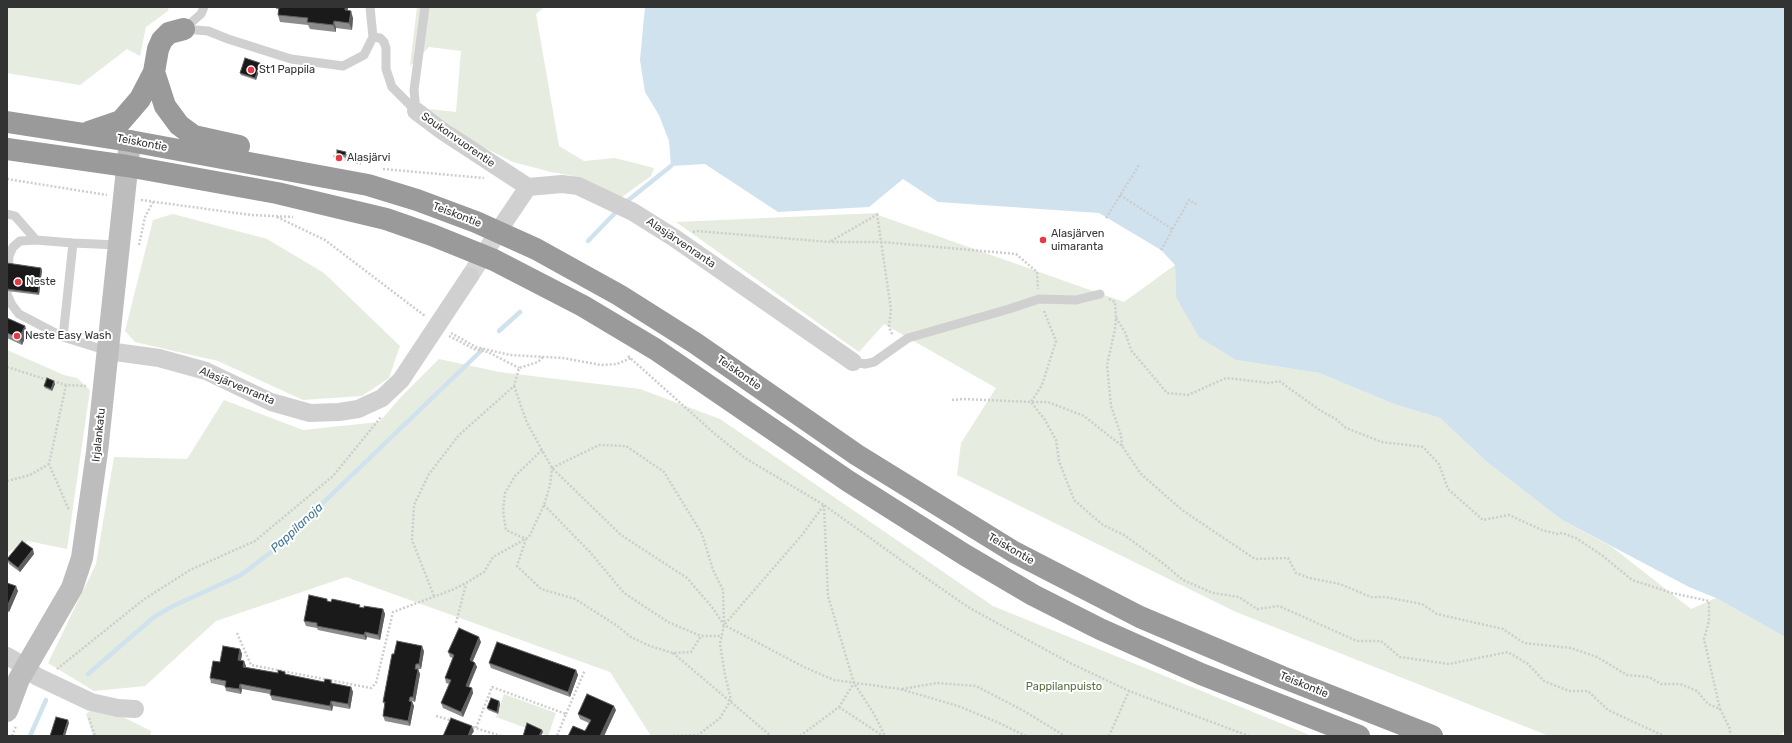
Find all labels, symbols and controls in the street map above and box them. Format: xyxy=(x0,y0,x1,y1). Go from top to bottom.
place label: St1 Pappila xyxy=(259,63,315,77)
marker: St1 Pappila xyxy=(246,65,256,75)
street label: Soukonvuorentie xyxy=(419,110,497,170)
street label: Teiskontie xyxy=(116,132,168,154)
place label: Alasjärvi xyxy=(347,151,391,165)
marker: Alasjärvi xyxy=(334,153,344,163)
street label: Teiskontie xyxy=(431,200,483,230)
street label: Alasjärvenranta xyxy=(644,215,718,271)
place label: Alasjärven uimaranta xyxy=(1051,227,1104,253)
marker: Alasjärven uimaranta xyxy=(1038,235,1048,245)
place label: Neste xyxy=(26,275,56,289)
marker: Neste xyxy=(13,277,23,287)
place label: Neste Easy Wash xyxy=(25,329,111,343)
marker: Neste Easy Wash xyxy=(12,331,22,341)
street label: Teiskontie xyxy=(714,353,764,393)
street label: Alasjärvenranta xyxy=(197,364,277,408)
street label: Irjalankatu xyxy=(90,407,108,463)
water label: Pappilanoja xyxy=(268,500,326,556)
street label: Teiskontie xyxy=(986,530,1036,568)
street label: Teiskontie xyxy=(1278,669,1330,701)
park label: Pappilanpuisto xyxy=(1026,680,1102,694)

